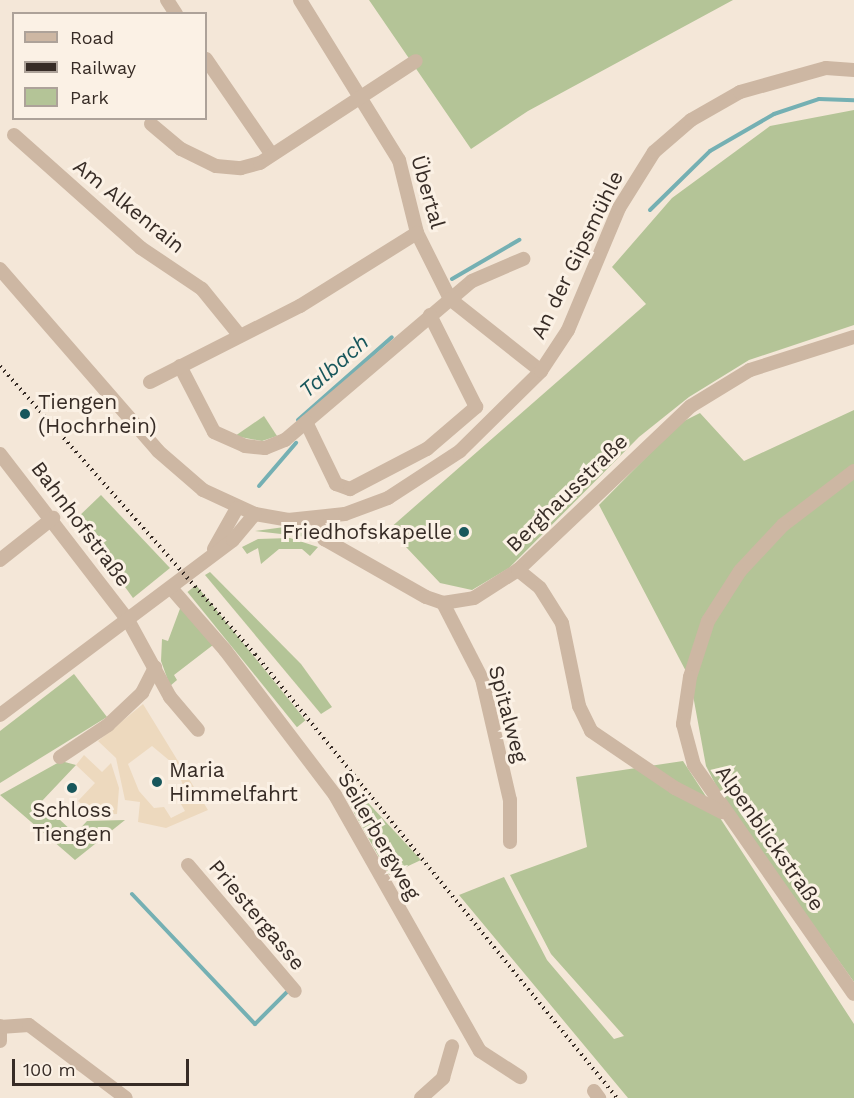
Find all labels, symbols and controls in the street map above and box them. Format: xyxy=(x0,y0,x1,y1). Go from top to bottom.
legend xyxy=(12,12,207,120)
text: Road xyxy=(70,27,114,48)
text: Railway xyxy=(70,57,136,78)
text: Park xyxy=(70,87,109,108)
street label: Übertal xyxy=(406,152,450,232)
street label: Am Alkenrain xyxy=(68,153,190,259)
street label: An der Gipsmühle xyxy=(525,167,629,343)
water label: Talbach xyxy=(294,329,374,403)
place label: Tiengen (Hochrhein) xyxy=(38,389,156,439)
marker: Tiengen (Hochrhein) xyxy=(16,405,34,423)
street label: Berghausstraße xyxy=(501,429,633,557)
street label: Bahnhofstraße xyxy=(26,456,136,592)
place label: Friedhofskapelle xyxy=(282,519,452,545)
marker: Friedhofskapelle xyxy=(457,525,471,539)
street label: Spitalweg xyxy=(483,663,533,765)
place label: Maria Himmelfahrt xyxy=(169,757,298,807)
street label: Alpenblickstraße xyxy=(710,760,830,916)
street label: Seilerbergweg xyxy=(332,768,426,904)
marker: Maria Himmelfahrt xyxy=(150,775,164,789)
marker: Schloss Tiengen xyxy=(65,781,79,795)
place label: Schloss Tiengen xyxy=(32,797,112,847)
street label: Priestergasse xyxy=(204,855,310,975)
scale bar xyxy=(15,1047,192,1085)
text: 100 m xyxy=(23,1059,76,1080)

